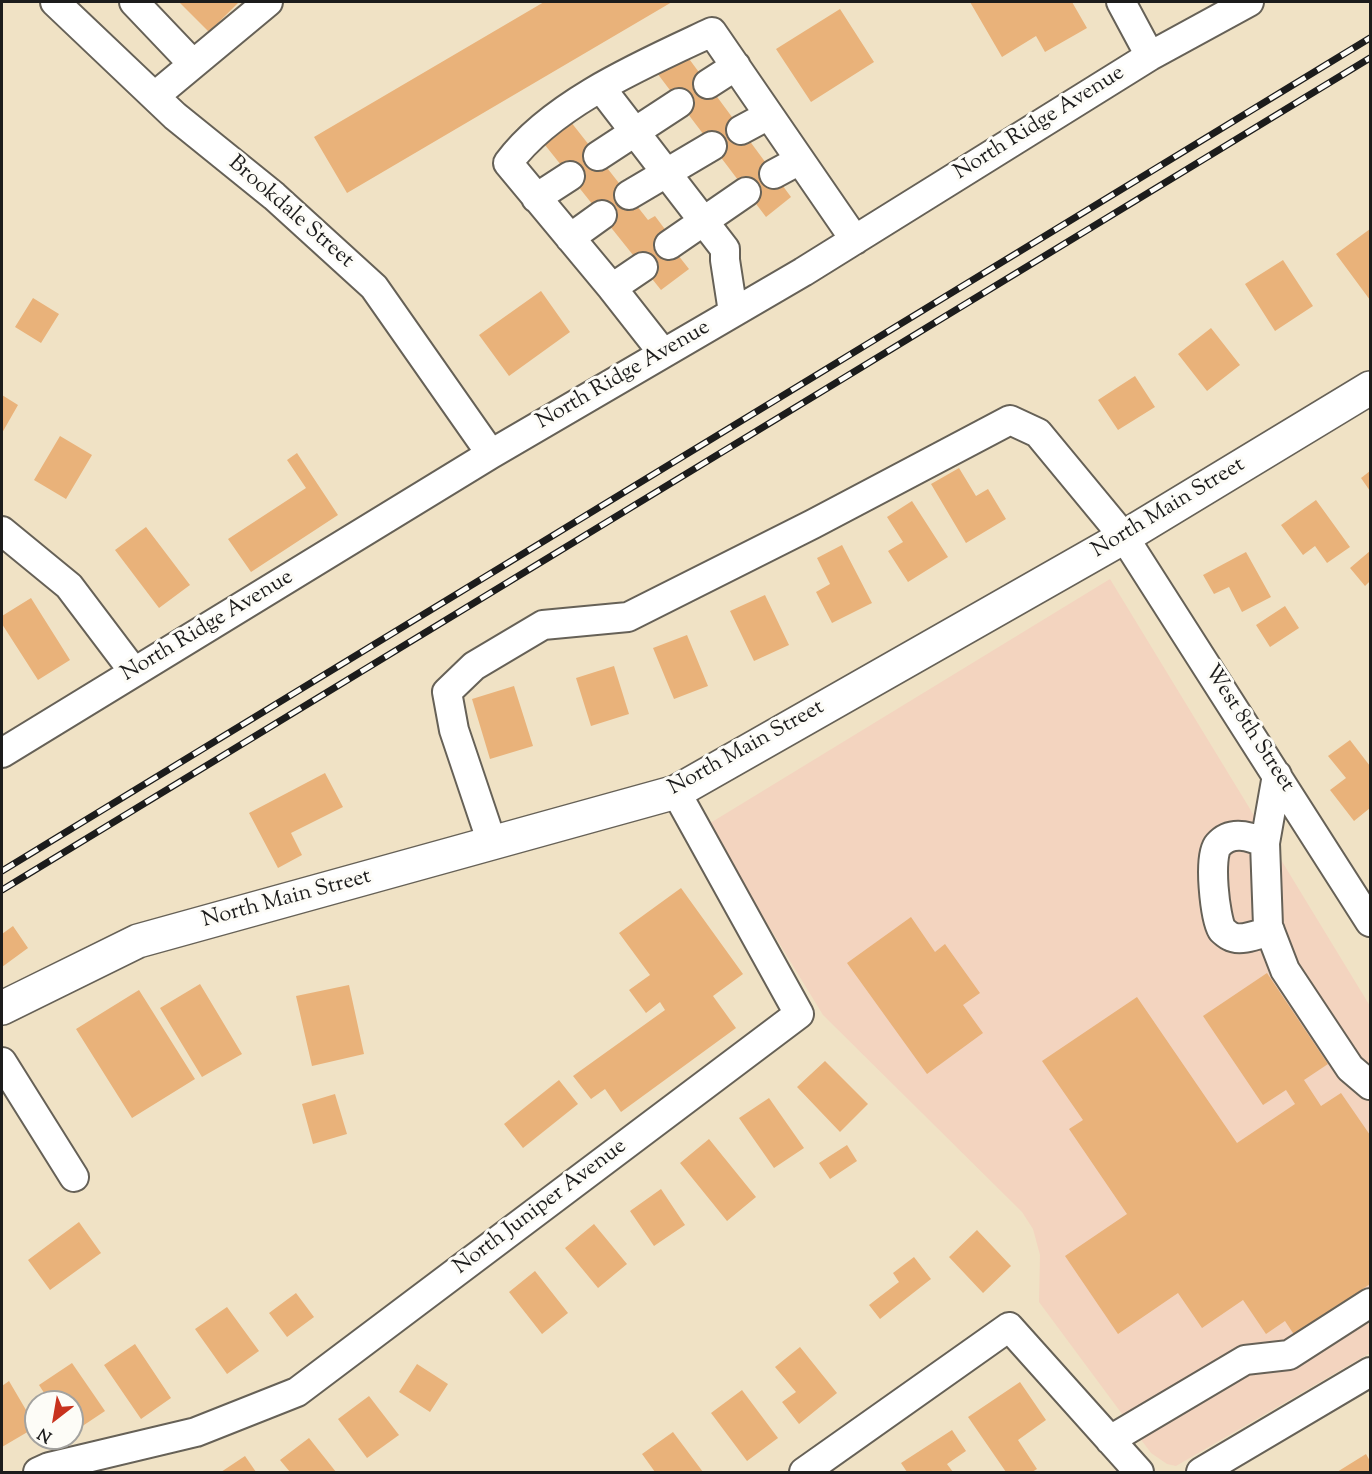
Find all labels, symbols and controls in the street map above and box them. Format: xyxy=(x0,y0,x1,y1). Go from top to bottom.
street label: North Ridge Avenue xyxy=(950,61,1130,187)
street label: Brookdale Street xyxy=(222,151,358,275)
street label: North Ridge Avenue xyxy=(533,316,715,436)
street label: North Main Street xyxy=(1088,453,1250,565)
street label: North Ridge Avenue xyxy=(117,565,299,689)
street label: West 8th Street xyxy=(1197,660,1299,798)
street label: North Main Street xyxy=(665,695,829,803)
street label: North Main Street xyxy=(200,865,374,935)
street label: North Juniper Avenue xyxy=(449,1134,633,1282)
north arrow xyxy=(24,1390,84,1450)
text: N xyxy=(34,1421,57,1447)

